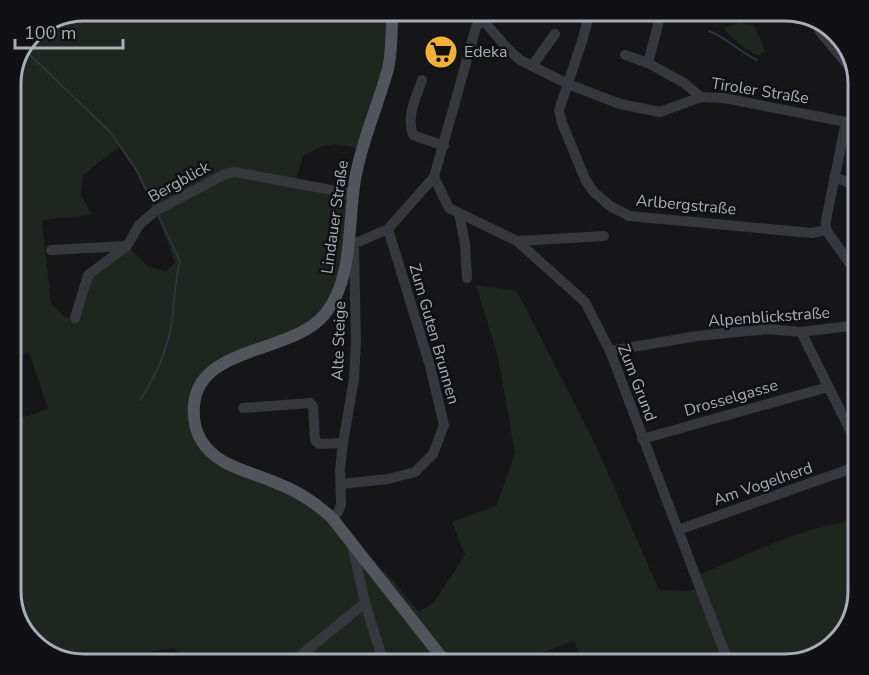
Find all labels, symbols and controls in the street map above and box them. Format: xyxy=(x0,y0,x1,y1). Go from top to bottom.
scale bar xyxy=(15,12,123,50)
text: 100 m xyxy=(24,21,76,45)
supermarket icon: Edeka xyxy=(423,34,459,70)
place label: Edeka xyxy=(464,41,508,63)
street label: Tiroler Straße xyxy=(710,72,810,110)
street label: Bergblick xyxy=(144,156,215,208)
street label: Lindauer Straße xyxy=(316,159,354,275)
street label: Arlbergstraße xyxy=(635,190,737,220)
street label: Zum Guten Brunnen xyxy=(403,261,465,407)
street label: Alte Steige xyxy=(327,301,351,381)
street label: Alpenblickstraße xyxy=(707,302,831,332)
street label: Zum Grund xyxy=(612,341,662,425)
street label: Drosselgasse xyxy=(681,374,781,422)
street label: Am Vogelherd xyxy=(710,457,816,511)

